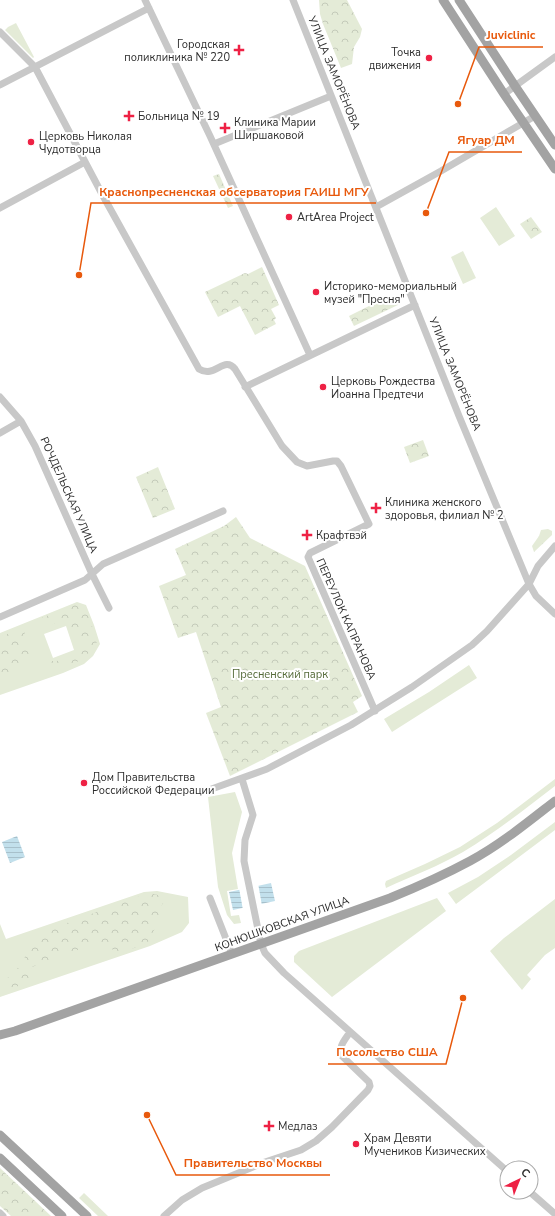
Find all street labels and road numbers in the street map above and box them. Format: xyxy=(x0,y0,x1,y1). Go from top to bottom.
street label: УЛИЦА ЗАМОРЁНОВА xyxy=(304,13,364,132)
street label: УЛИЦА ЗАМОРЁНОВА xyxy=(425,314,485,433)
street label: РОЧДЕЛЬСКАЯ УЛИЦА xyxy=(37,435,101,555)
street label: ПЕРЕУЛОК КАПРАНОВА xyxy=(312,556,380,682)
street label: КОНЮШКОВСКАЯ УЛИЦА xyxy=(213,893,351,955)

